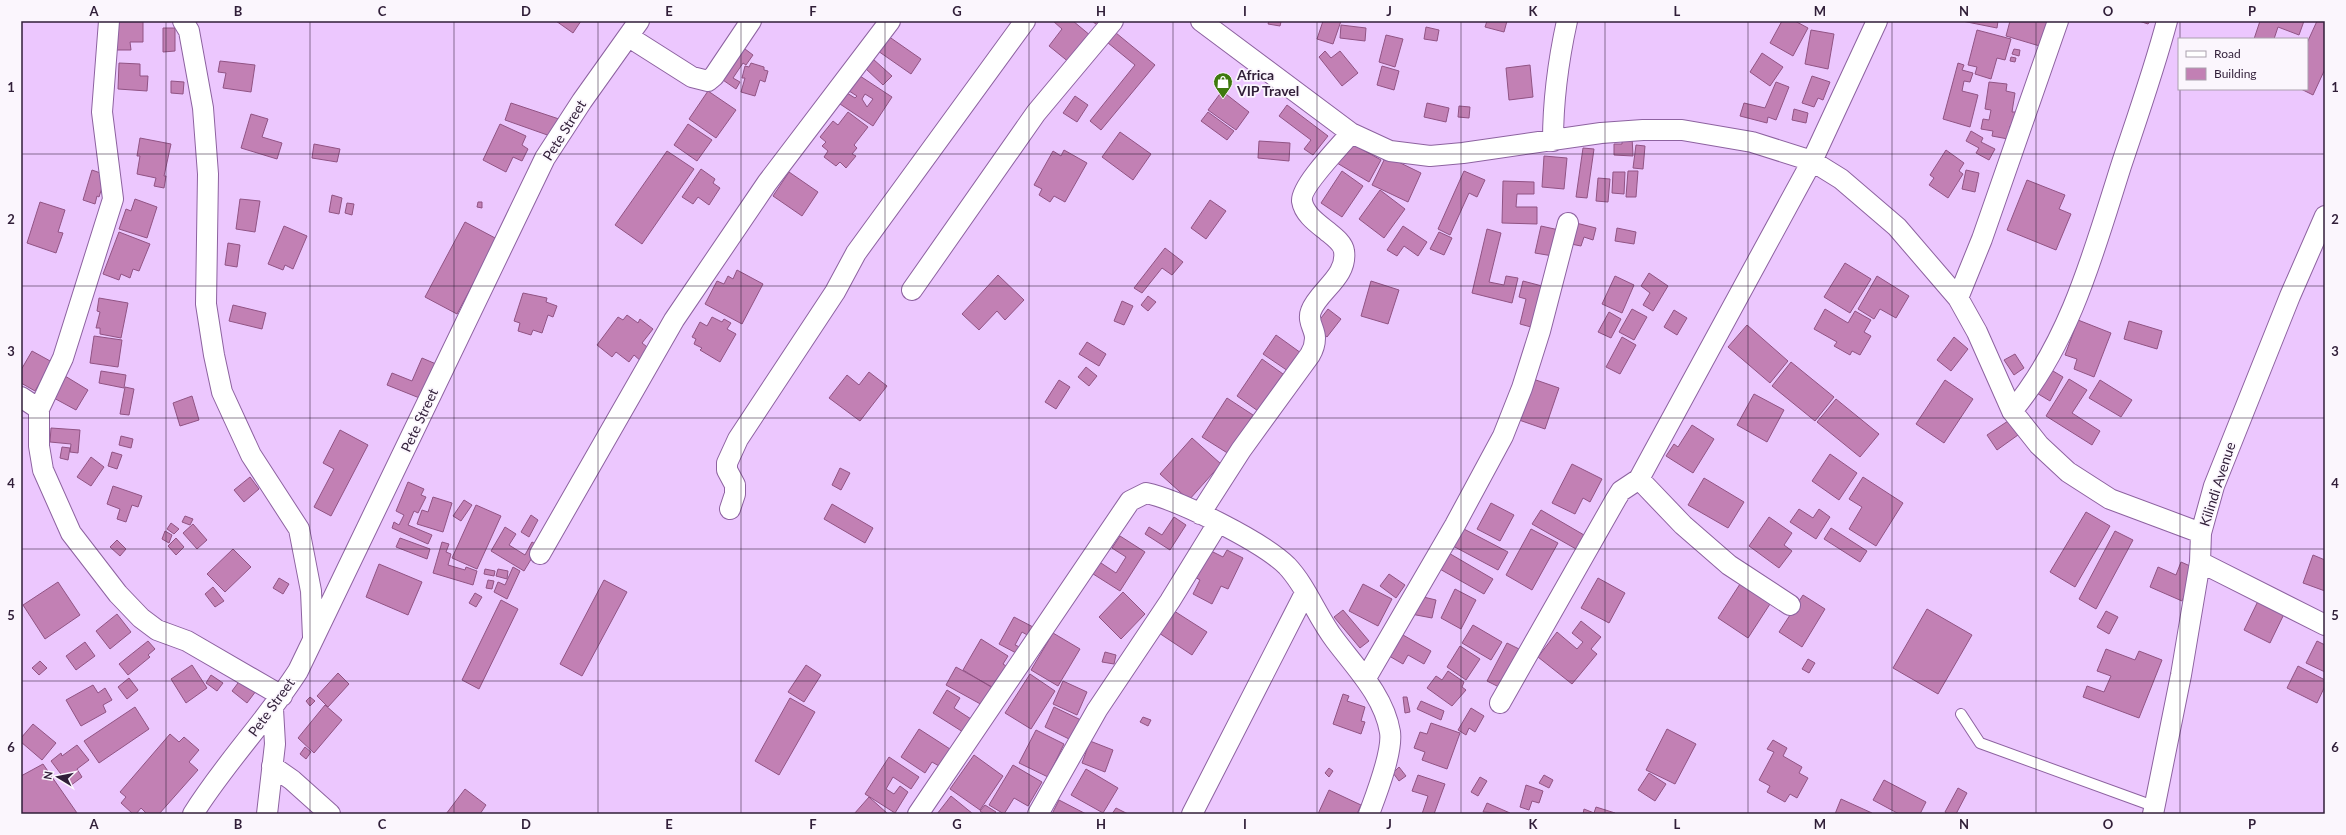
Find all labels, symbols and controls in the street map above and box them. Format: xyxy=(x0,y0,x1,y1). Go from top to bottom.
text: A xyxy=(88,3,99,19)
text: B xyxy=(234,3,243,19)
text: C xyxy=(378,3,387,19)
text: D xyxy=(521,3,531,19)
text: E xyxy=(665,3,673,19)
text: F xyxy=(809,3,817,19)
text: G xyxy=(952,3,962,19)
text: H xyxy=(1096,3,1106,19)
text: I xyxy=(1243,3,1247,19)
text: J xyxy=(1386,3,1392,19)
text: K xyxy=(1529,3,1539,19)
text: L xyxy=(1674,3,1681,19)
text: M xyxy=(1814,3,1826,19)
text: N xyxy=(1959,3,1969,19)
text: O xyxy=(2103,3,2114,19)
text: P xyxy=(2248,3,2256,19)
legend xyxy=(2178,38,2308,90)
text: Road xyxy=(2214,46,2241,61)
place label: Africa VIP Travel xyxy=(1236,66,1299,99)
text: Building xyxy=(2214,66,2257,81)
shop icon: Africa VIP Travel xyxy=(1212,71,1234,99)
text: 1 xyxy=(7,79,15,95)
text: 1 xyxy=(2331,79,2339,95)
street label: Pete Street xyxy=(539,97,589,163)
text: 2 xyxy=(7,211,15,227)
text: 2 xyxy=(2331,211,2339,227)
text: 3 xyxy=(7,343,15,359)
text: 3 xyxy=(2331,343,2339,359)
street label: Pete Street xyxy=(397,386,441,454)
street label: Kilindi Avenue xyxy=(2195,440,2239,528)
text: 4 xyxy=(7,475,15,491)
text: 4 xyxy=(2331,475,2339,491)
text: 5 xyxy=(7,607,15,623)
text: 5 xyxy=(2331,607,2339,623)
street label: Pete Street xyxy=(244,674,298,740)
text: 6 xyxy=(7,739,15,755)
text: 6 xyxy=(2331,739,2339,755)
north arrow xyxy=(38,757,78,797)
text: N xyxy=(41,770,55,780)
text: A xyxy=(88,816,99,832)
text: B xyxy=(234,816,243,832)
text: C xyxy=(378,816,387,832)
text: D xyxy=(521,816,531,832)
text: E xyxy=(665,816,673,832)
text: F xyxy=(809,816,817,832)
text: G xyxy=(952,816,962,832)
text: H xyxy=(1096,816,1106,832)
text: I xyxy=(1243,816,1247,832)
text: J xyxy=(1386,816,1392,832)
text: K xyxy=(1529,816,1539,832)
text: L xyxy=(1674,816,1681,832)
text: M xyxy=(1814,816,1826,832)
text: N xyxy=(1959,816,1969,832)
text: O xyxy=(2103,816,2114,832)
text: P xyxy=(2248,816,2256,832)

